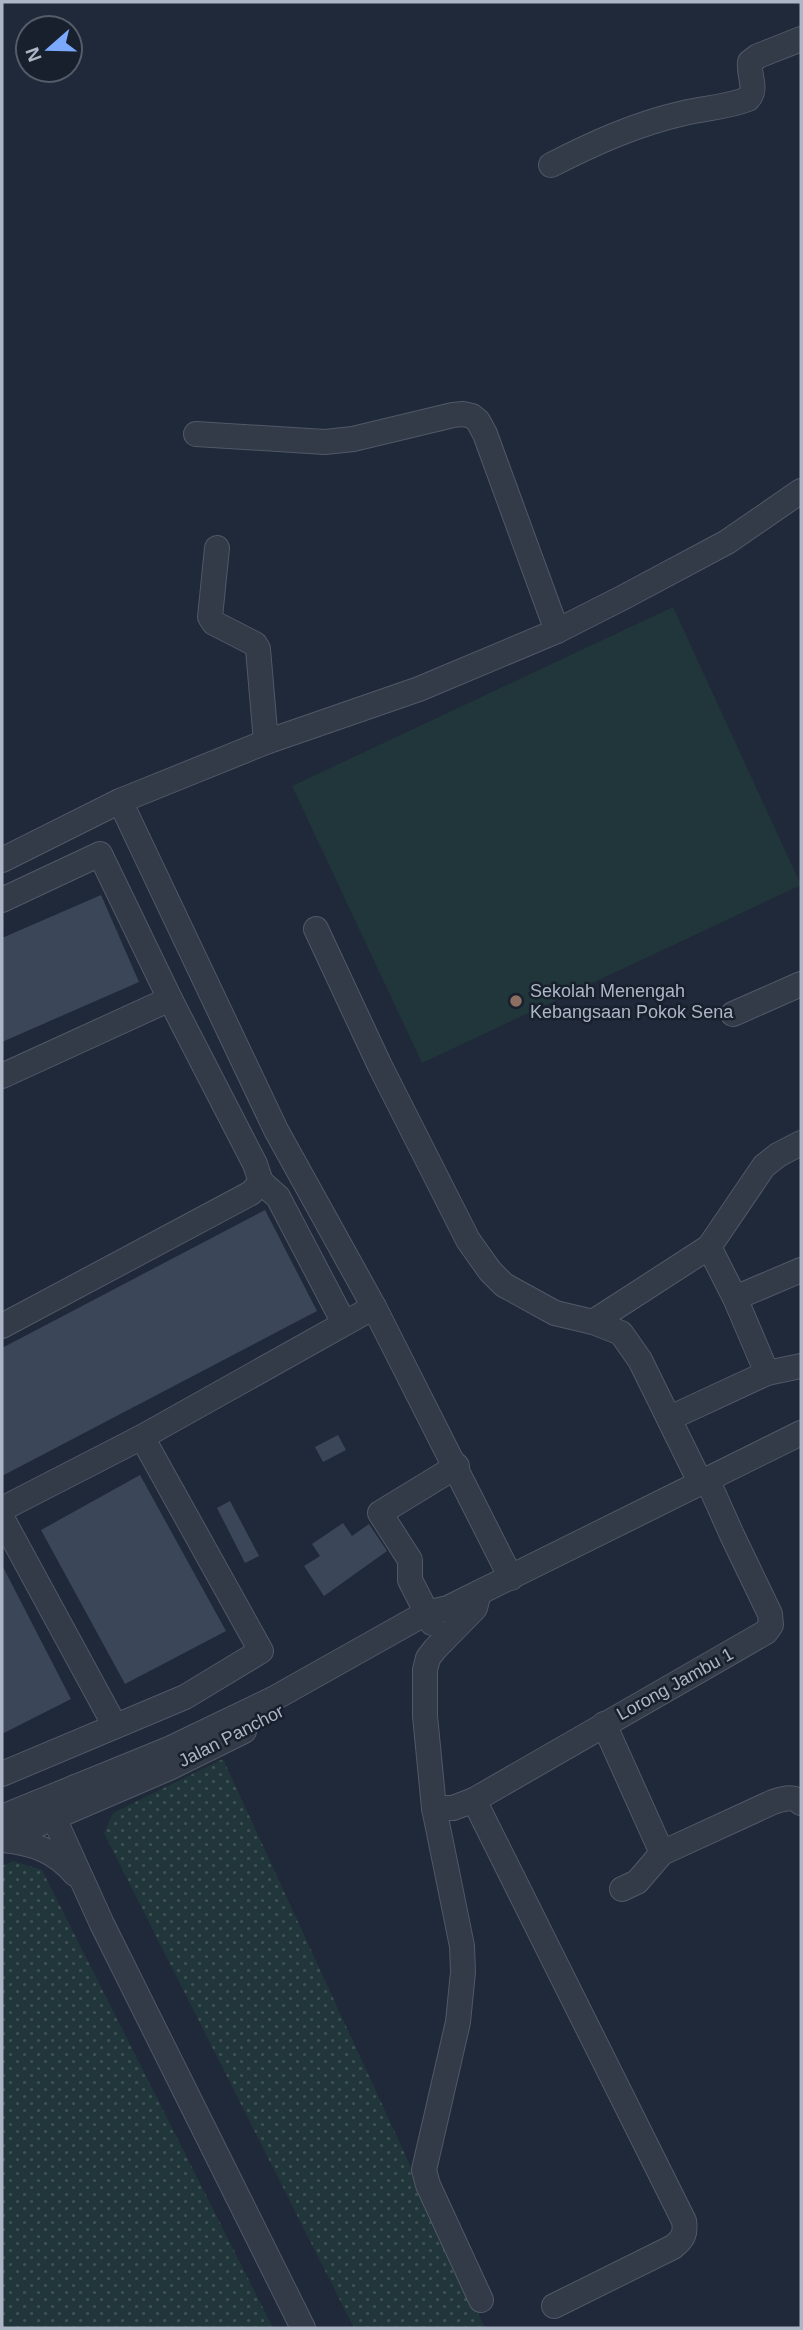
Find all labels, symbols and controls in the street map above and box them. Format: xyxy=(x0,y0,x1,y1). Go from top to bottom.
north arrow xyxy=(14,14,84,84)
text: N xyxy=(21,45,46,65)
place label: Sekolah Menengah Kebangsaan Pokok Sena xyxy=(530,981,734,1022)
marker: Sekolah Menengah Kebangsaan Pokok Sena xyxy=(508,993,524,1009)
street label: Lorong Jambu 1 xyxy=(613,1644,737,1724)
street label: Jalan Panchor xyxy=(175,1701,287,1771)

